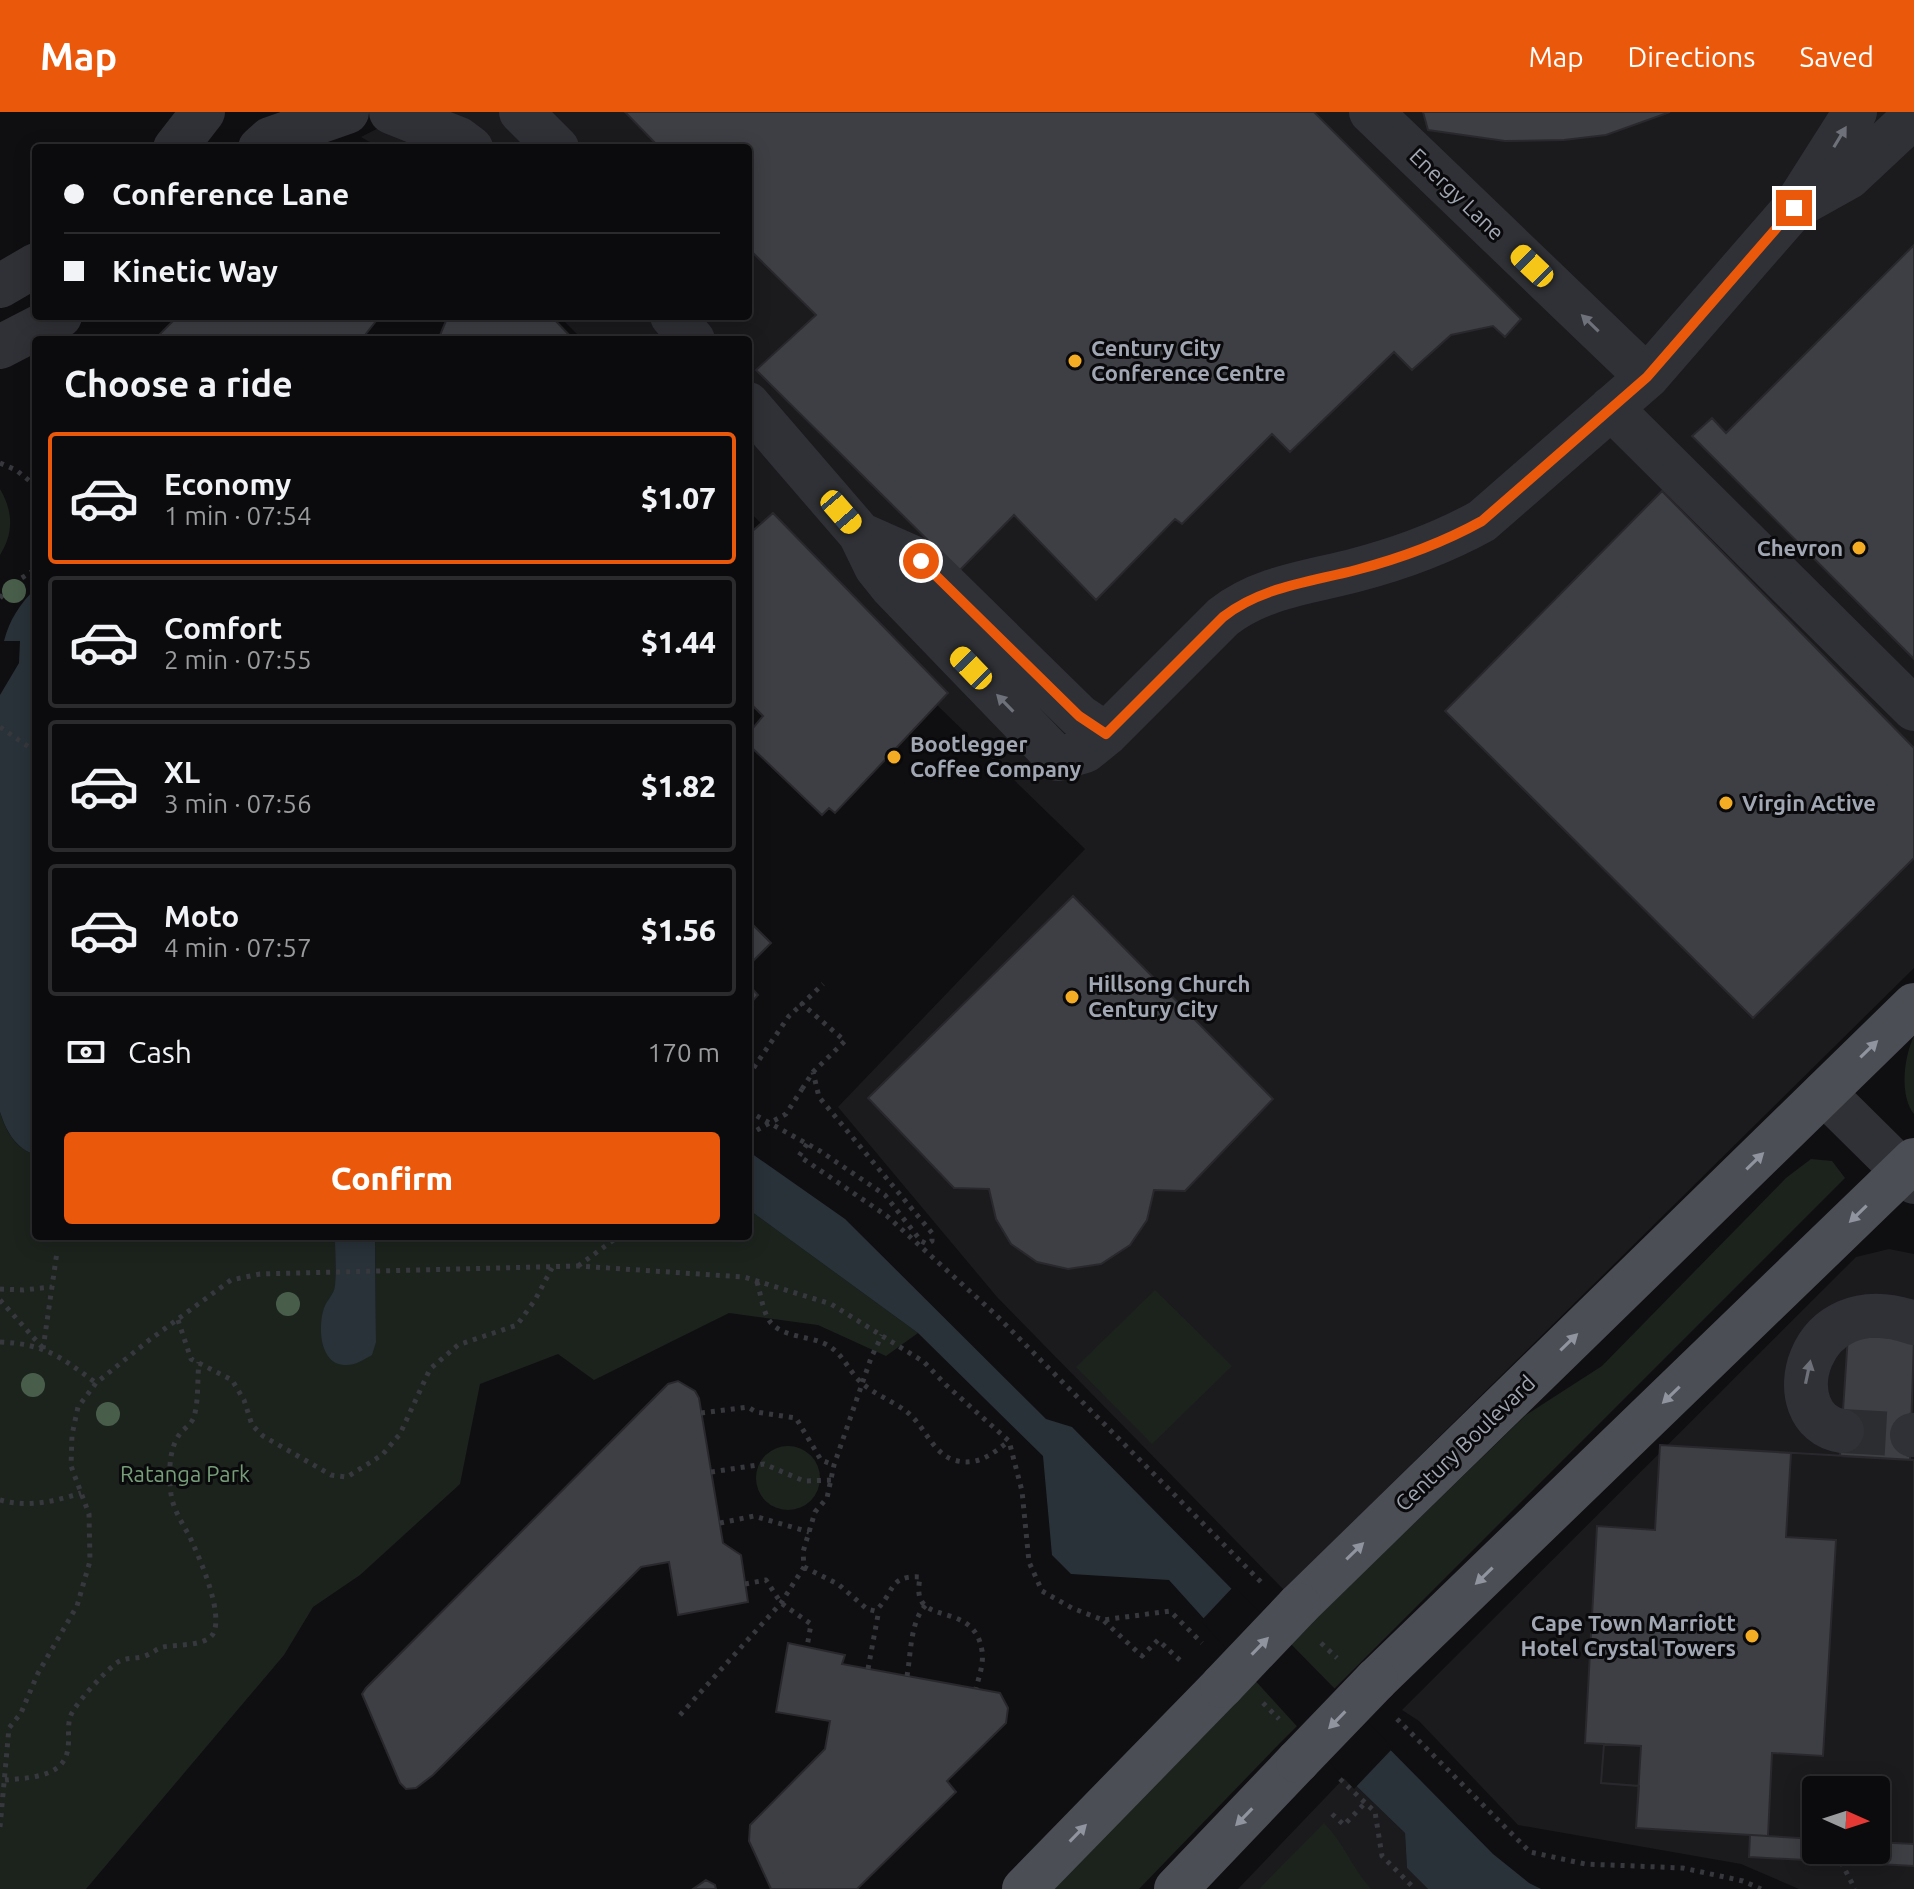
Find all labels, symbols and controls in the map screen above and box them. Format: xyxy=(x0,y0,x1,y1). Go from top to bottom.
text: Map xyxy=(40,35,117,77)
text: Map xyxy=(1528,41,1584,72)
text: Directions xyxy=(1628,41,1755,72)
text: Saved xyxy=(1799,41,1874,72)
one-way arrow xyxy=(1833,126,1847,148)
street label: Energy Lane xyxy=(1405,143,1510,245)
text: Conference Lane xyxy=(112,177,349,211)
route end xyxy=(1776,190,1812,226)
car xyxy=(1506,241,1558,291)
text: Kinetic Way xyxy=(112,254,278,288)
one-way arrow xyxy=(1581,314,1600,332)
place label: Century City Conference Centre xyxy=(1091,335,1286,385)
marker: Century City Conference Centre xyxy=(1066,352,1084,370)
text: Choose a ride xyxy=(64,363,293,404)
icon: car xyxy=(68,462,140,534)
text: Economy xyxy=(164,467,291,501)
text: $1.07 xyxy=(641,481,716,515)
car xyxy=(816,486,866,538)
text: 1 min · 07:54 xyxy=(164,501,312,530)
place label: Chevron xyxy=(1757,535,1843,560)
marker: Chevron xyxy=(1850,539,1868,557)
route start xyxy=(903,543,939,579)
icon: car xyxy=(68,606,140,678)
text: Comfort xyxy=(164,611,282,645)
text: $1.44 xyxy=(641,625,716,659)
car xyxy=(946,642,996,694)
text: 2 min · 07:55 xyxy=(164,645,312,674)
one-way arrow xyxy=(996,694,1014,713)
place label: Bootlegger Coffee Company xyxy=(910,731,1081,781)
marker: Bootlegger Coffee Company xyxy=(885,748,903,766)
icon: car xyxy=(68,750,140,822)
text: XL xyxy=(164,755,200,789)
text: $1.82 xyxy=(641,769,716,803)
text: 3 min · 07:56 xyxy=(164,789,312,818)
place label: Virgin Active xyxy=(1742,790,1876,815)
marker: Virgin Active xyxy=(1717,794,1735,812)
icon: car xyxy=(68,894,140,966)
text: Moto xyxy=(164,899,239,933)
text: $1.56 xyxy=(641,913,716,947)
text: 4 min · 07:57 xyxy=(164,933,312,962)
place label: Hillsong Church Century City xyxy=(1088,971,1250,1021)
marker: Hillsong Church Century City xyxy=(1063,988,1081,1006)
icon: cash xyxy=(64,1030,108,1074)
text: Cash xyxy=(128,1035,192,1069)
text: 170 m xyxy=(648,1038,720,1067)
one-way arrow xyxy=(1859,1040,1878,1059)
button: Confirm xyxy=(64,1132,720,1224)
one-way arrow xyxy=(1745,1152,1764,1170)
one-way arrow xyxy=(1849,1204,1868,1223)
one-way arrow xyxy=(1559,1334,1578,1352)
one-way arrow xyxy=(1802,1360,1815,1385)
street label: Century Boulevard xyxy=(1390,1370,1540,1516)
one-way arrow xyxy=(1662,1385,1681,1403)
park label: Ratanga Park xyxy=(120,1461,250,1486)
one-way arrow xyxy=(1345,1542,1364,1561)
one-way arrow xyxy=(1475,1566,1494,1584)
place label: Cape Town Marriott Hotel Crystal Towers xyxy=(1521,1610,1736,1660)
marker: Cape Town Marriott Hotel Crystal Towers xyxy=(1743,1627,1761,1645)
one-way arrow xyxy=(1251,1637,1269,1656)
one-way arrow xyxy=(1329,1711,1347,1730)
north arrow xyxy=(1802,1776,1890,1864)
map controls xyxy=(1802,1776,1890,1864)
one-way arrow xyxy=(1236,1807,1254,1826)
one-way arrow xyxy=(1069,1824,1087,1843)

